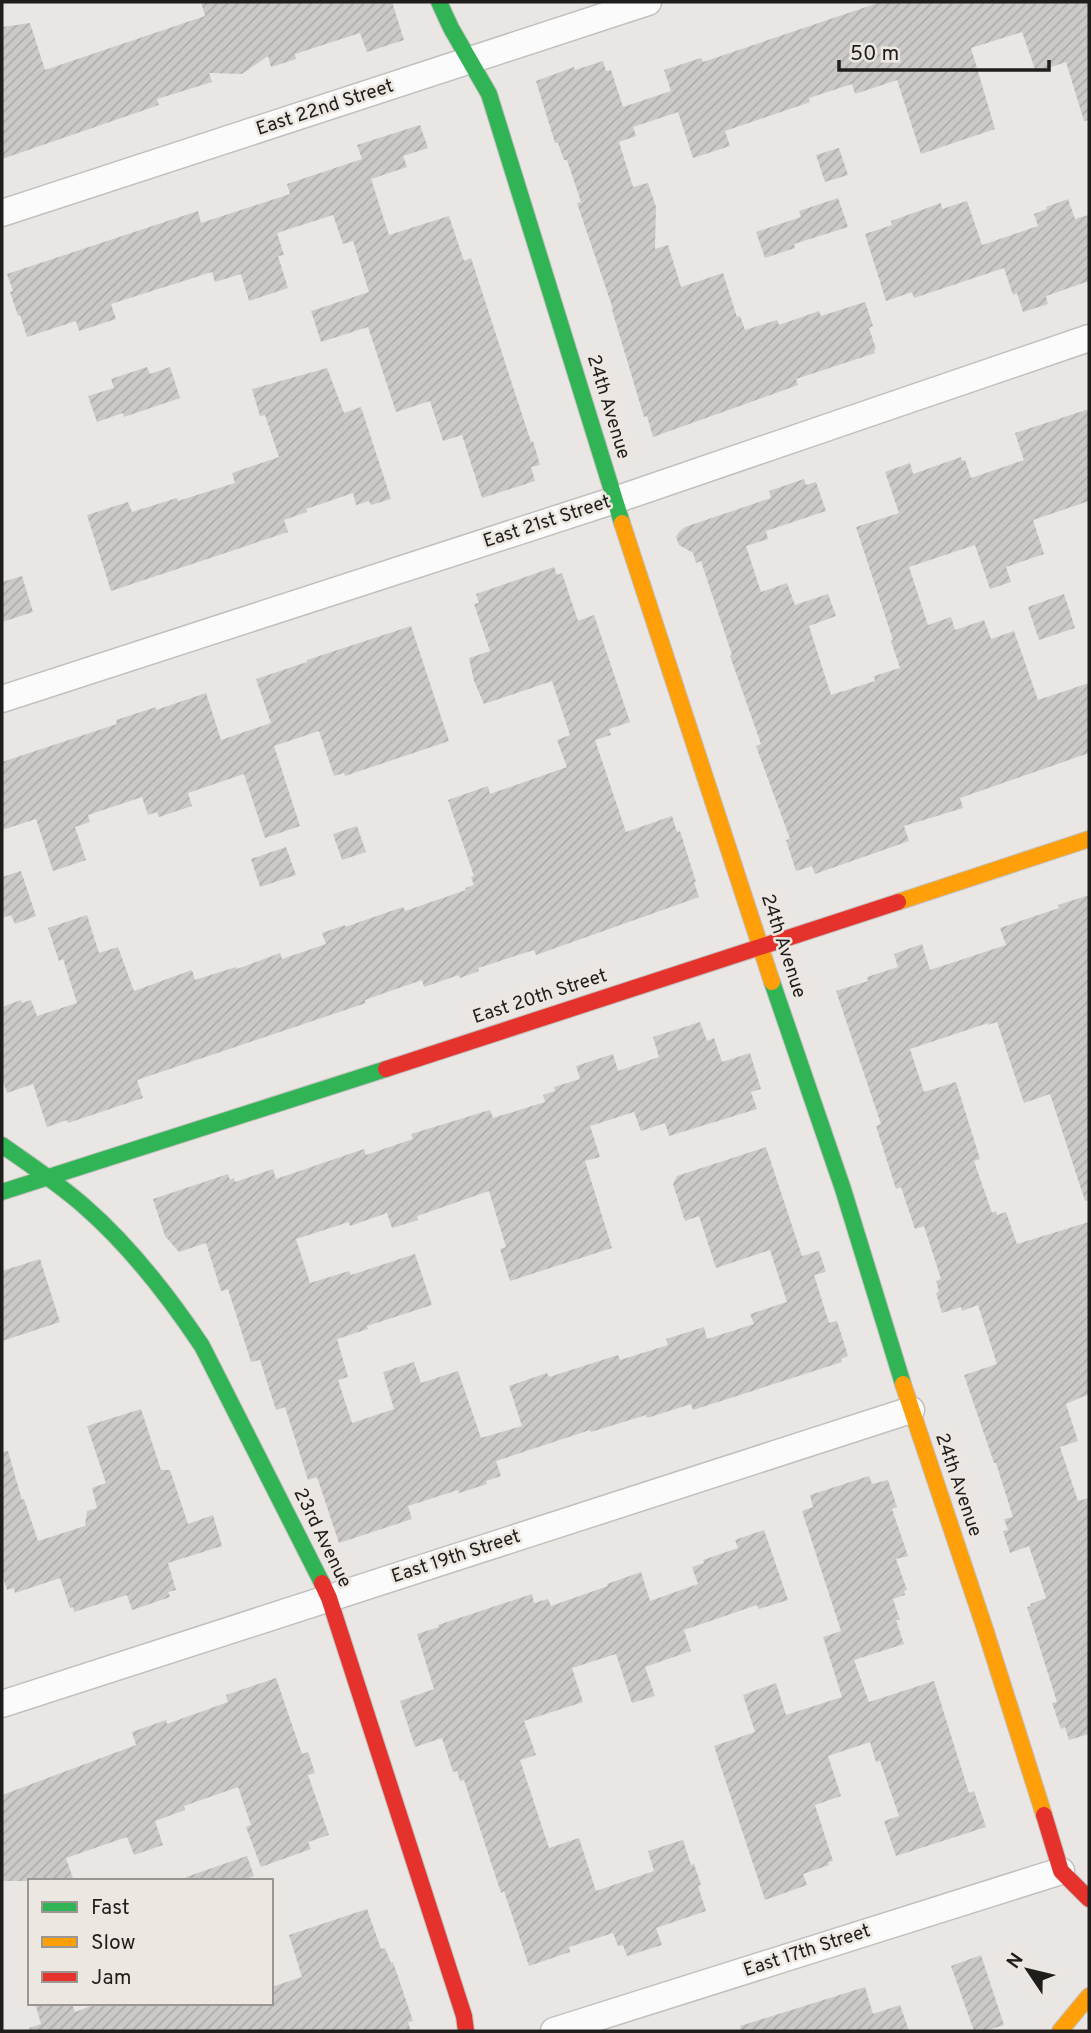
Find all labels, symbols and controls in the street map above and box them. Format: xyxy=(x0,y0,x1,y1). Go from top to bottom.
scale bar xyxy=(839,28,1049,72)
text: 50 m xyxy=(850,41,899,68)
street label: East 22nd Street xyxy=(253,74,397,142)
street label: 24th Avenue xyxy=(581,352,635,462)
street label: East 21st Street xyxy=(480,490,614,554)
street label: 24th Avenue xyxy=(755,891,811,1001)
street label: East 20th Street xyxy=(470,964,610,1030)
street label: 24th Avenue xyxy=(929,1430,987,1540)
street label: 23rd Avenue xyxy=(288,1484,356,1592)
street label: East 19th Street xyxy=(388,1525,524,1589)
legend xyxy=(28,1879,273,2005)
text: Fast xyxy=(91,1895,130,1922)
street label: East 17th Street xyxy=(740,1919,874,1983)
text: Slow xyxy=(91,1930,136,1957)
north arrow xyxy=(993,1935,1063,2005)
text: N xyxy=(1002,1949,1029,1974)
text: Jam xyxy=(91,1965,132,1992)

